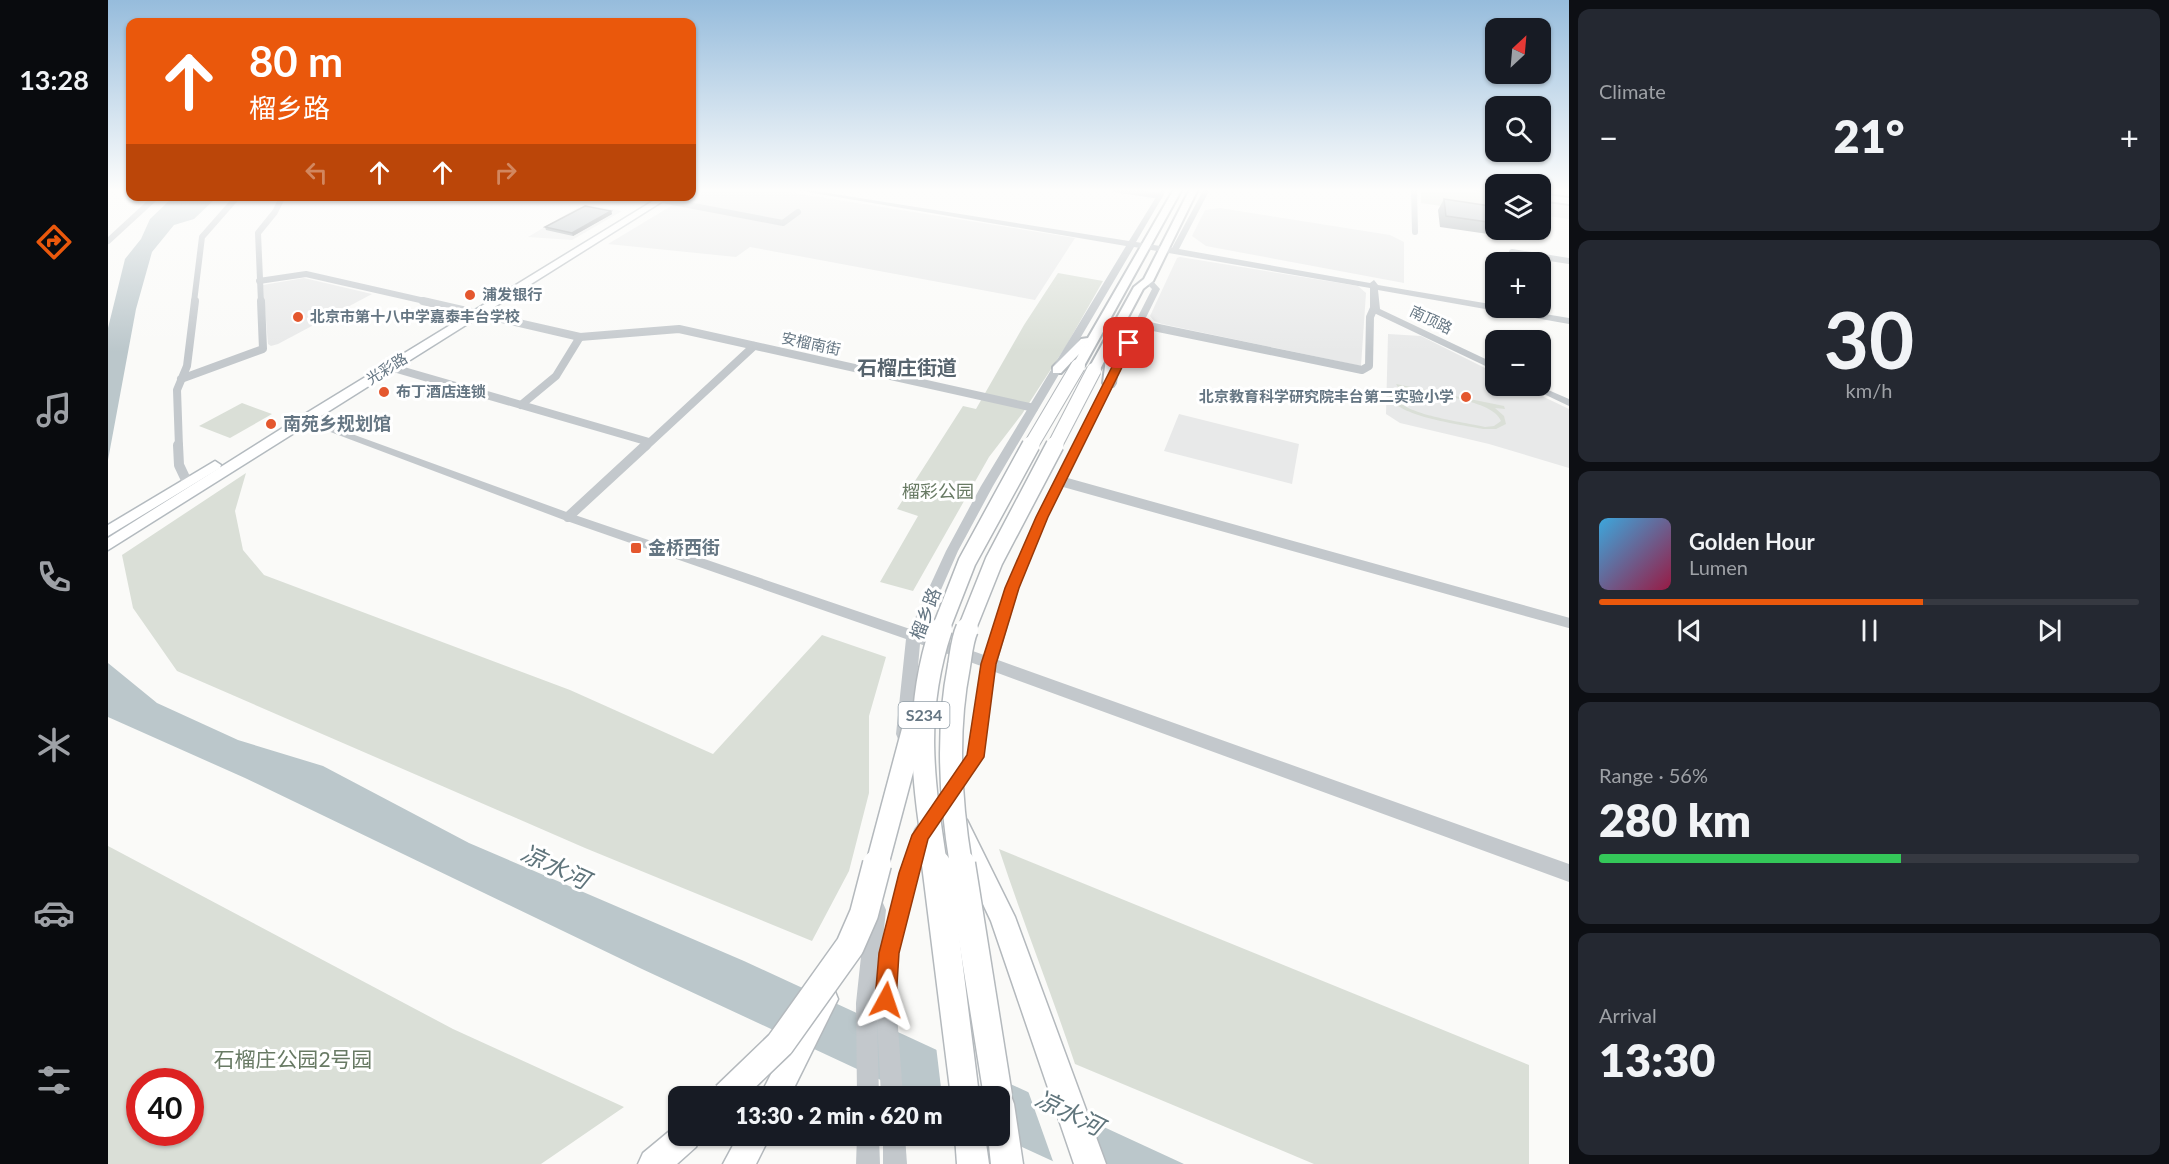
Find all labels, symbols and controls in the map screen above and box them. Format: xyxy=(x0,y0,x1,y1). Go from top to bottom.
north arrow xyxy=(1485,18,1551,84)
map controls xyxy=(1485,18,1551,396)
text: 80 m xyxy=(249,36,343,86)
icon: ahead xyxy=(150,42,228,120)
text: 13:28 xyxy=(19,63,89,96)
text: Climate xyxy=(1599,79,1666,103)
text: 榴乡路 xyxy=(249,91,330,124)
button: search xyxy=(1485,96,1551,162)
text: 21° xyxy=(1834,109,1904,163)
text: − xyxy=(1599,117,1618,157)
text: + xyxy=(2120,117,2139,157)
icon: left xyxy=(300,156,333,189)
icon: ahead xyxy=(363,156,396,189)
icon: ahead xyxy=(426,156,459,189)
icon: right xyxy=(489,156,522,189)
button: layers xyxy=(1485,174,1551,240)
icon: directions xyxy=(33,221,75,263)
button: + xyxy=(1485,252,1551,318)
place label: 浦发银行 xyxy=(482,285,542,303)
marker: 浦发银行 xyxy=(463,288,477,302)
text: 30 xyxy=(1824,292,1914,386)
street label: 南顶路 xyxy=(1407,301,1456,337)
place label: 北京市第十八中学嘉泰丰台学校 xyxy=(310,307,520,325)
marker: 北京市第十八中学嘉泰丰台学校 xyxy=(291,310,305,324)
pin xyxy=(1103,317,1154,368)
icon: arrive xyxy=(1112,326,1145,359)
street label: 安榴南街 xyxy=(780,328,842,358)
button: − xyxy=(1485,330,1551,396)
street label: 光彩路 xyxy=(363,349,410,388)
district label: 石榴庄街道 xyxy=(857,355,957,379)
text: km/h xyxy=(1846,378,1892,402)
place label: 布丁酒店连锁 xyxy=(396,382,486,400)
marker: 布丁酒店连锁 xyxy=(377,385,391,399)
place label: 北京教育科学研究院丰台第二实验小学 xyxy=(1199,387,1454,405)
icon: music xyxy=(33,389,75,431)
marker: 北京教育科学研究院丰台第二实验小学 xyxy=(1459,390,1473,404)
place label: 南苑乡规划馆 xyxy=(283,412,391,434)
marker: 南苑乡规划馆 xyxy=(264,417,278,431)
park label: 榴彩公园 xyxy=(902,480,974,502)
text: Golden Hour xyxy=(1689,528,1815,555)
place label: 金桥西街 xyxy=(648,536,720,558)
marker: 金桥西街 xyxy=(629,541,643,555)
text: Lumen xyxy=(1689,555,1748,579)
icon: phone xyxy=(33,556,75,598)
street label: 榴乡路 xyxy=(905,584,945,643)
icon: previous xyxy=(1673,614,1706,647)
icon: pause xyxy=(1853,614,1886,647)
icon: next xyxy=(2033,614,2066,647)
road number: S234 xyxy=(898,702,950,728)
icon: climate xyxy=(33,724,75,766)
text: Range · 56% xyxy=(1599,763,1708,787)
text: 280 km xyxy=(1599,793,1751,847)
water label: 凉水河 xyxy=(517,837,598,896)
icon: car xyxy=(33,892,75,934)
position arrow xyxy=(854,968,918,1032)
text: Arrival xyxy=(1599,1003,1657,1027)
text: 13:30 xyxy=(1599,1033,1715,1087)
park label: 石榴庄公园2号园 xyxy=(213,1046,373,1071)
icon: filters xyxy=(33,1059,75,1101)
speed limit sign: 40 xyxy=(126,1068,204,1146)
water label: 凉水河 xyxy=(1031,1083,1112,1142)
text: 13:30 · 2 min · 620 m xyxy=(736,1102,942,1129)

